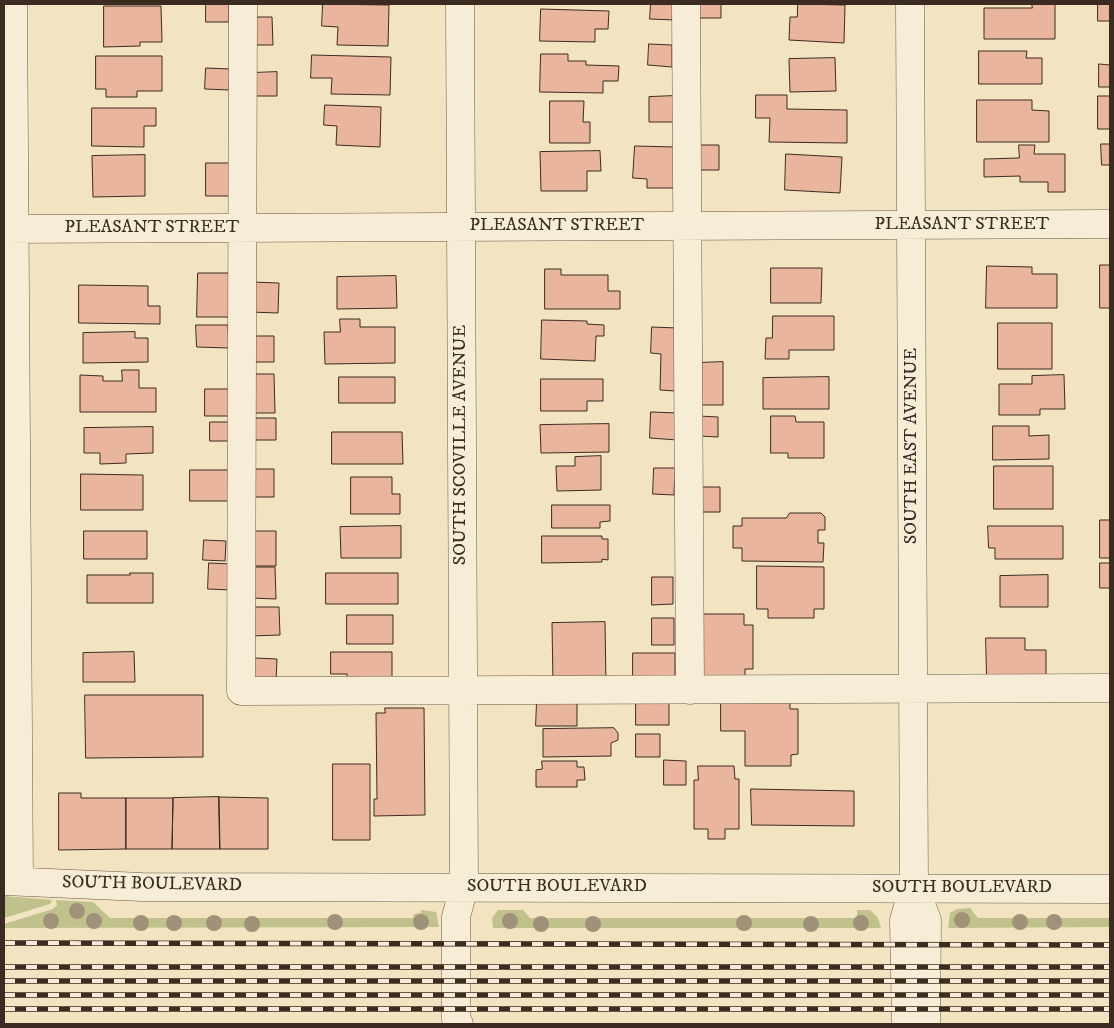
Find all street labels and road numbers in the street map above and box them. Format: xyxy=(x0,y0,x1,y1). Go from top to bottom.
street label: PLEASANT STREET xyxy=(875,214,1049,236)
street label: PLEASANT STREET xyxy=(470,215,644,237)
street label: PLEASANT STREET xyxy=(65,217,239,239)
street label: SOUTH SCOVILLE AVENUE xyxy=(450,325,472,565)
street label: SOUTH EAST AVENUE xyxy=(901,348,923,544)
street label: SOUTH BOULEVARD xyxy=(62,873,242,897)
street label: SOUTH BOULEVARD xyxy=(467,876,647,898)
street label: SOUTH BOULEVARD xyxy=(872,877,1052,899)

